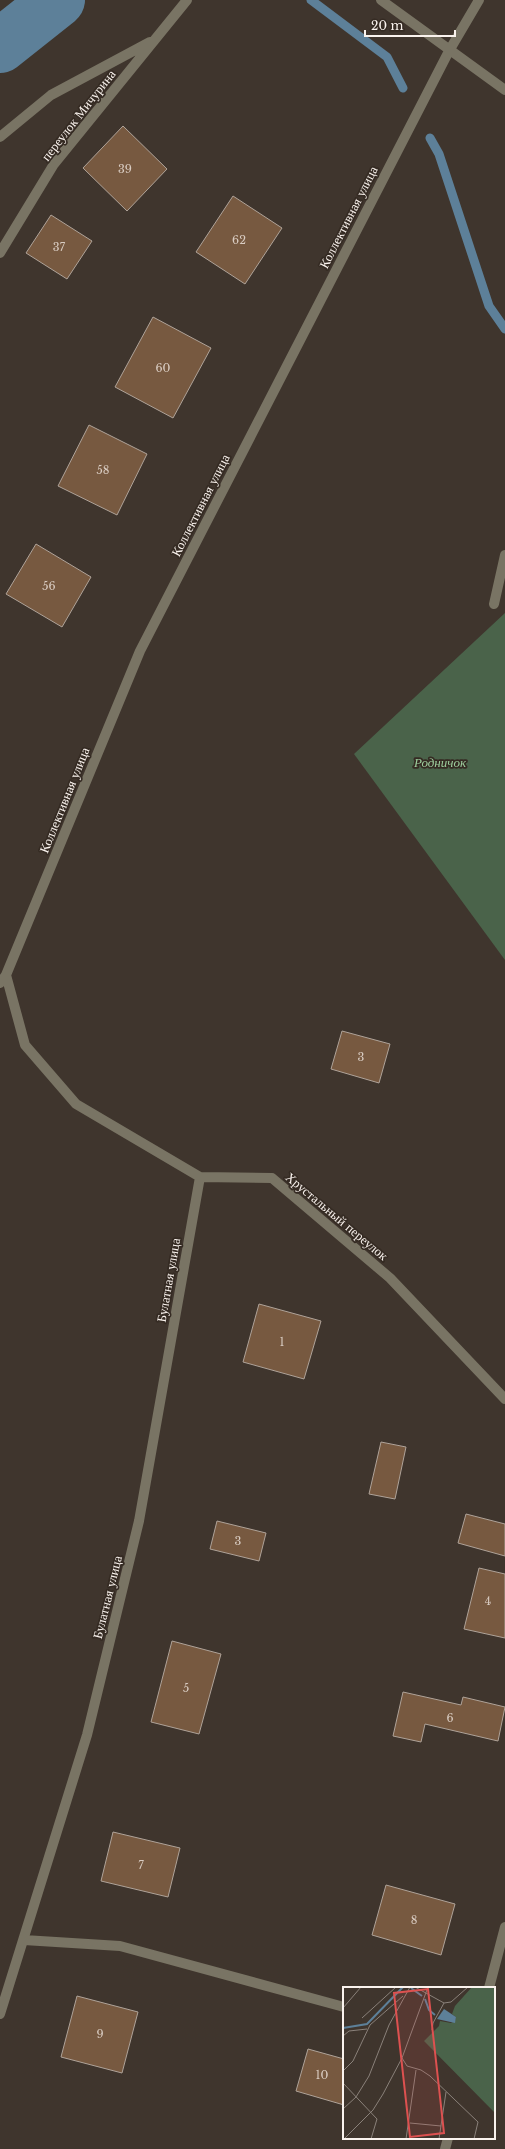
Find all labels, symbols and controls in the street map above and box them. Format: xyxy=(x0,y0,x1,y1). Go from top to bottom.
scale bar xyxy=(365,12,455,38)
text: 20 m xyxy=(371,18,403,33)
street label: переулок Мичурина xyxy=(37,66,120,164)
house number: 39 xyxy=(118,162,132,176)
street label: Коллективная улица xyxy=(315,163,382,271)
house number: 62 xyxy=(232,233,246,247)
house number: 37 xyxy=(53,240,66,254)
house number: 60 xyxy=(156,361,171,375)
street label: Коллективная улица xyxy=(167,451,234,559)
house number: 58 xyxy=(97,463,109,477)
house number: 56 xyxy=(42,579,56,593)
street label: Коллективная улица xyxy=(35,745,94,856)
park label: Родничок xyxy=(413,754,467,771)
house number: 3 xyxy=(358,1050,365,1064)
street label: Хрустальный переулок xyxy=(282,1169,392,1265)
street label: Булатная улица xyxy=(153,1236,184,1324)
house number: 1 xyxy=(280,1335,285,1349)
house number: 3 xyxy=(235,1534,242,1548)
street label: Булатная улица xyxy=(89,1554,126,1641)
house number: 4 xyxy=(485,1594,491,1608)
house number: 5 xyxy=(183,1681,189,1695)
house number: 6 xyxy=(446,1711,454,1725)
house number: 7 xyxy=(138,1858,144,1872)
house number: 8 xyxy=(411,1913,417,1927)
inset map xyxy=(343,1987,495,2139)
house number: 9 xyxy=(96,2027,104,2041)
house number: 10 xyxy=(316,2068,329,2082)

